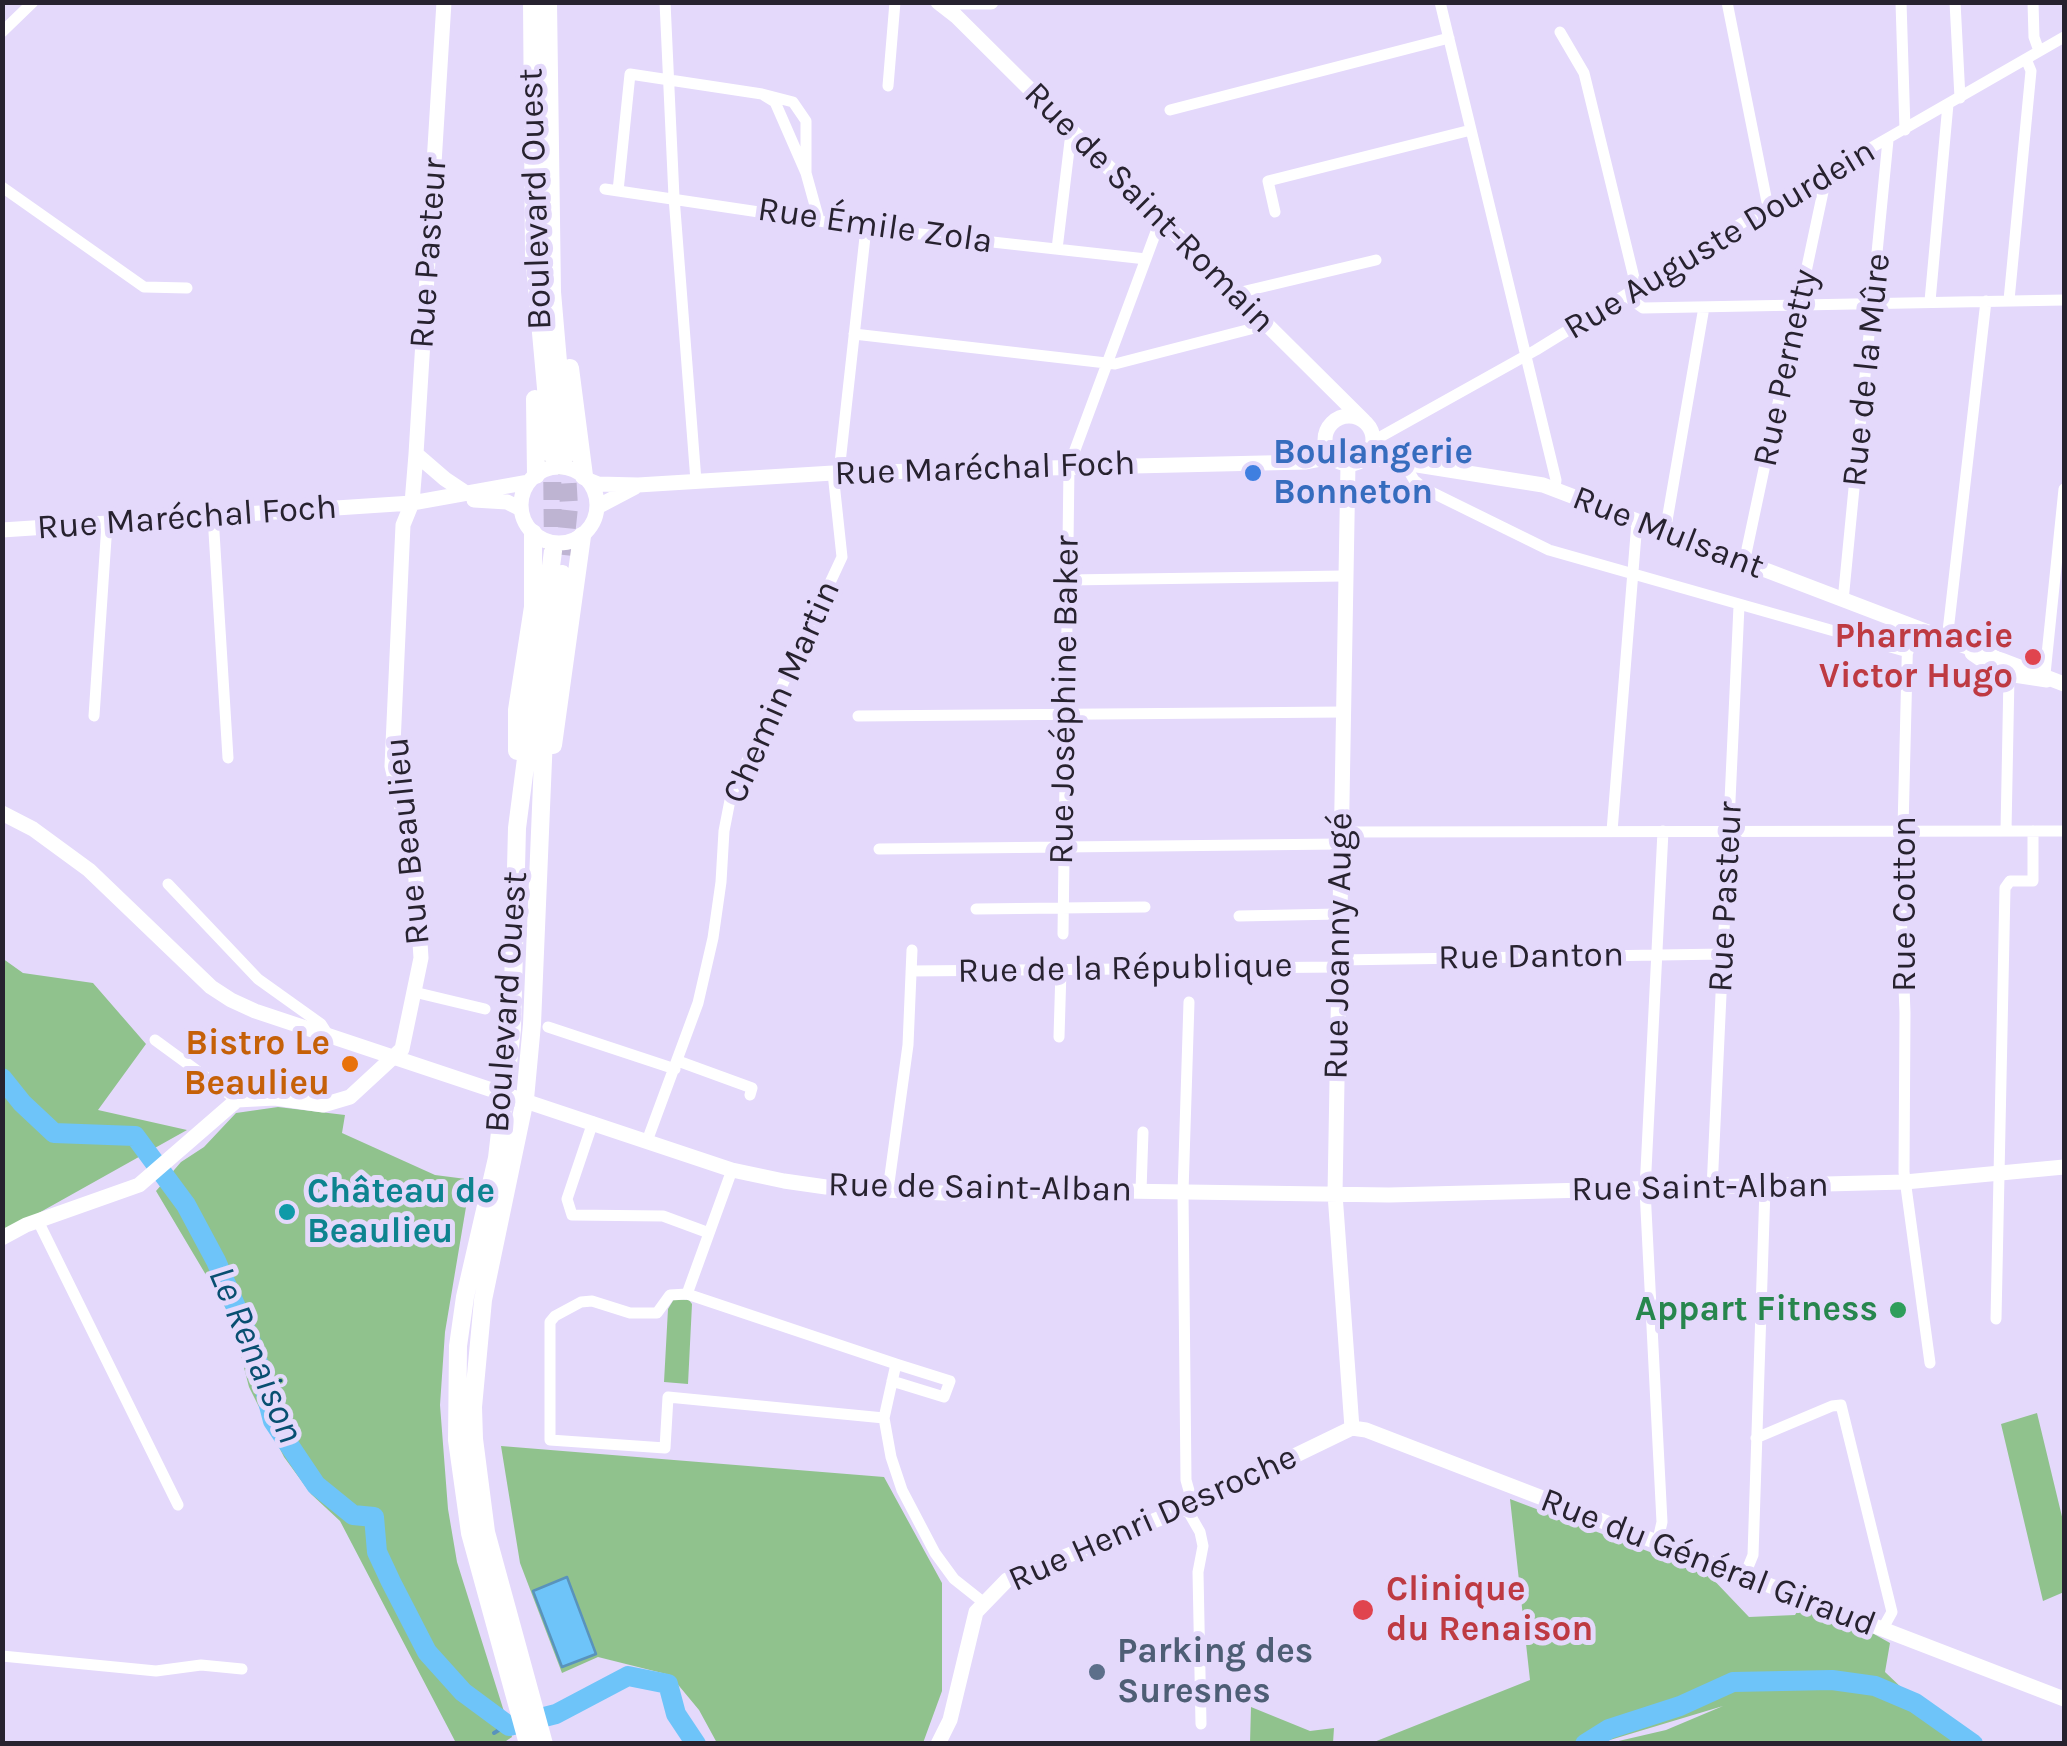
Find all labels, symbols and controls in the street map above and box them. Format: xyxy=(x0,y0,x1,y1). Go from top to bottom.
street label: Boulevard Ouest xyxy=(510,67,562,331)
street label: Rue de Saint-Romain xyxy=(1015,74,1283,342)
street label: Rue Auguste Dourdein xyxy=(1557,130,1883,350)
street label: Rue Pasteur xyxy=(401,156,457,350)
street label: Rue Émile Zola xyxy=(755,189,995,263)
street label: Rue de la Mûre xyxy=(1834,251,1900,489)
street label: Rue Pernetty xyxy=(1745,266,1827,470)
place label: Boulangerie Bonneton xyxy=(1273,432,1473,514)
street label: Rue Maréchal Foch xyxy=(834,443,1136,495)
marker: Boulangerie Bonneton xyxy=(1242,462,1264,484)
street label: Rue Mulsant xyxy=(1566,477,1770,589)
street label: Rue Maréchal Foch xyxy=(36,487,338,549)
street label: Rue Joséphine Baker xyxy=(1041,535,1089,865)
street label: Chemin Martin xyxy=(714,574,850,810)
place label: Pharmacie Victor Hugo xyxy=(1819,616,2013,698)
marker: Pharmacie Victor Hugo xyxy=(2022,646,2044,668)
street label: Rue Beaulieu xyxy=(376,735,440,947)
street label: Rue Pasteur xyxy=(1700,801,1752,993)
street label: Rue Joanny Augé xyxy=(1316,812,1362,1080)
street label: Rue Cotton xyxy=(1884,816,1926,992)
street label: Boulevard Ouest xyxy=(477,870,537,1134)
street label: Rue Danton xyxy=(1438,934,1624,980)
street label: Rue de la République xyxy=(957,945,1293,993)
place label: Bistro Le Beaulieu xyxy=(184,1023,330,1105)
marker: Bistro Le Beaulieu xyxy=(339,1053,361,1075)
street label: Rue de Saint-Alban xyxy=(828,1164,1132,1212)
street label: Rue Saint-Alban xyxy=(1571,1165,1829,1211)
place label: Château de Beaulieu xyxy=(307,1171,495,1253)
marker: Château de Beaulieu xyxy=(276,1201,298,1223)
water label: Le Renaison xyxy=(197,1260,313,1450)
place label: Appart Fitness xyxy=(1635,1289,1878,1331)
marker: Appart Fitness xyxy=(1887,1299,1909,1321)
street label: Rue Henri Desroche xyxy=(1002,1437,1304,1601)
street label: Rue du Général Giraud xyxy=(1534,1480,1882,1646)
place label: Clinique du Renaison xyxy=(1386,1569,1593,1651)
marker: Clinique du Renaison xyxy=(1350,1597,1376,1623)
place label: Parking des Suresnes xyxy=(1117,1631,1313,1713)
marker: Parking des Suresnes xyxy=(1086,1661,1108,1683)

